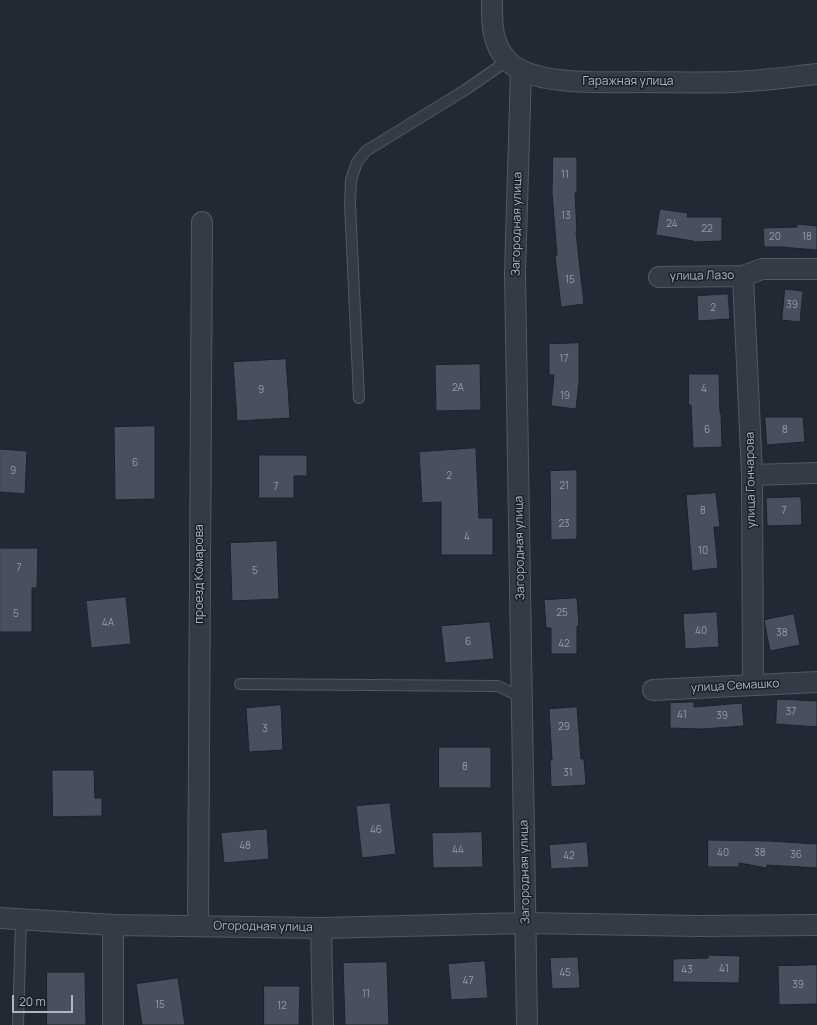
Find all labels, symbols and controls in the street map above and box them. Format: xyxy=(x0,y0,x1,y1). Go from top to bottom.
street label: Гаражная улица xyxy=(582,75,674,89)
house number: 11 xyxy=(561,169,569,181)
street label: Загородная улица xyxy=(509,172,525,276)
house number: 13 xyxy=(561,210,571,222)
house number: 24 xyxy=(666,218,678,230)
house number: 22 xyxy=(701,223,713,235)
house number: 20 xyxy=(769,231,781,243)
house number: 18 xyxy=(802,231,812,243)
street label: улица Лазо xyxy=(670,268,734,284)
house number: 15 xyxy=(565,274,575,286)
house number: 39 xyxy=(786,299,798,311)
house number: 2 xyxy=(710,302,716,314)
house number: 17 xyxy=(560,353,568,365)
house number: 2А xyxy=(452,382,464,394)
house number: 4 xyxy=(701,383,707,395)
house number: 9 xyxy=(258,384,264,396)
house number: 19 xyxy=(560,390,570,402)
house number: 6 xyxy=(704,424,710,436)
house number: 8 xyxy=(782,424,788,436)
street label: улица Гончарова xyxy=(743,432,759,528)
house number: 6 xyxy=(132,457,138,469)
house number: 9 xyxy=(10,465,16,477)
house number: 2 xyxy=(446,470,452,482)
house number: 21 xyxy=(559,480,569,492)
house number: 7 xyxy=(273,481,279,493)
street label: Загородная улица xyxy=(512,496,528,600)
house number: 8 xyxy=(700,505,706,517)
house number: 7 xyxy=(781,505,787,517)
house number: 23 xyxy=(558,518,570,530)
street label: проезд Комарова xyxy=(193,524,207,624)
house number: 4 xyxy=(464,531,470,543)
house number: 10 xyxy=(698,545,708,557)
house number: 7 xyxy=(16,562,22,574)
house number: 5 xyxy=(252,565,258,577)
house number: 25 xyxy=(556,607,568,619)
house number: 5 xyxy=(13,608,19,620)
house number: 4А xyxy=(102,617,114,629)
house number: 40 xyxy=(695,625,707,637)
house number: 38 xyxy=(776,627,788,639)
house number: 6 xyxy=(465,636,471,648)
house number: 42 xyxy=(558,638,570,650)
street label: улица Семашко xyxy=(690,676,780,696)
house number: 37 xyxy=(786,706,796,718)
house number: 41 xyxy=(677,709,687,721)
house number: 39 xyxy=(716,710,728,722)
house number: 29 xyxy=(558,721,570,733)
house number: 3 xyxy=(262,723,268,735)
house number: 8 xyxy=(462,761,468,773)
house number: 31 xyxy=(563,767,573,779)
street label: Загородная улица xyxy=(517,820,533,924)
house number: 46 xyxy=(370,824,382,836)
house number: 48 xyxy=(239,840,251,852)
house number: 44 xyxy=(452,844,464,856)
house number: 40 xyxy=(717,847,729,859)
house number: 38 xyxy=(754,847,766,859)
house number: 36 xyxy=(790,849,802,861)
house number: 42 xyxy=(563,850,575,862)
street label: Огородная улица xyxy=(213,919,313,935)
house number: 41 xyxy=(719,963,729,975)
house number: 43 xyxy=(681,964,693,976)
house number: 45 xyxy=(559,967,571,979)
house number: 47 xyxy=(463,975,473,987)
house number: 39 xyxy=(792,979,804,991)
scale bar xyxy=(14,987,75,1013)
house number: 11 xyxy=(362,988,370,1000)
text: 20 m xyxy=(19,993,46,1010)
house number: 15 xyxy=(155,999,165,1011)
house number: 12 xyxy=(277,1000,287,1012)

